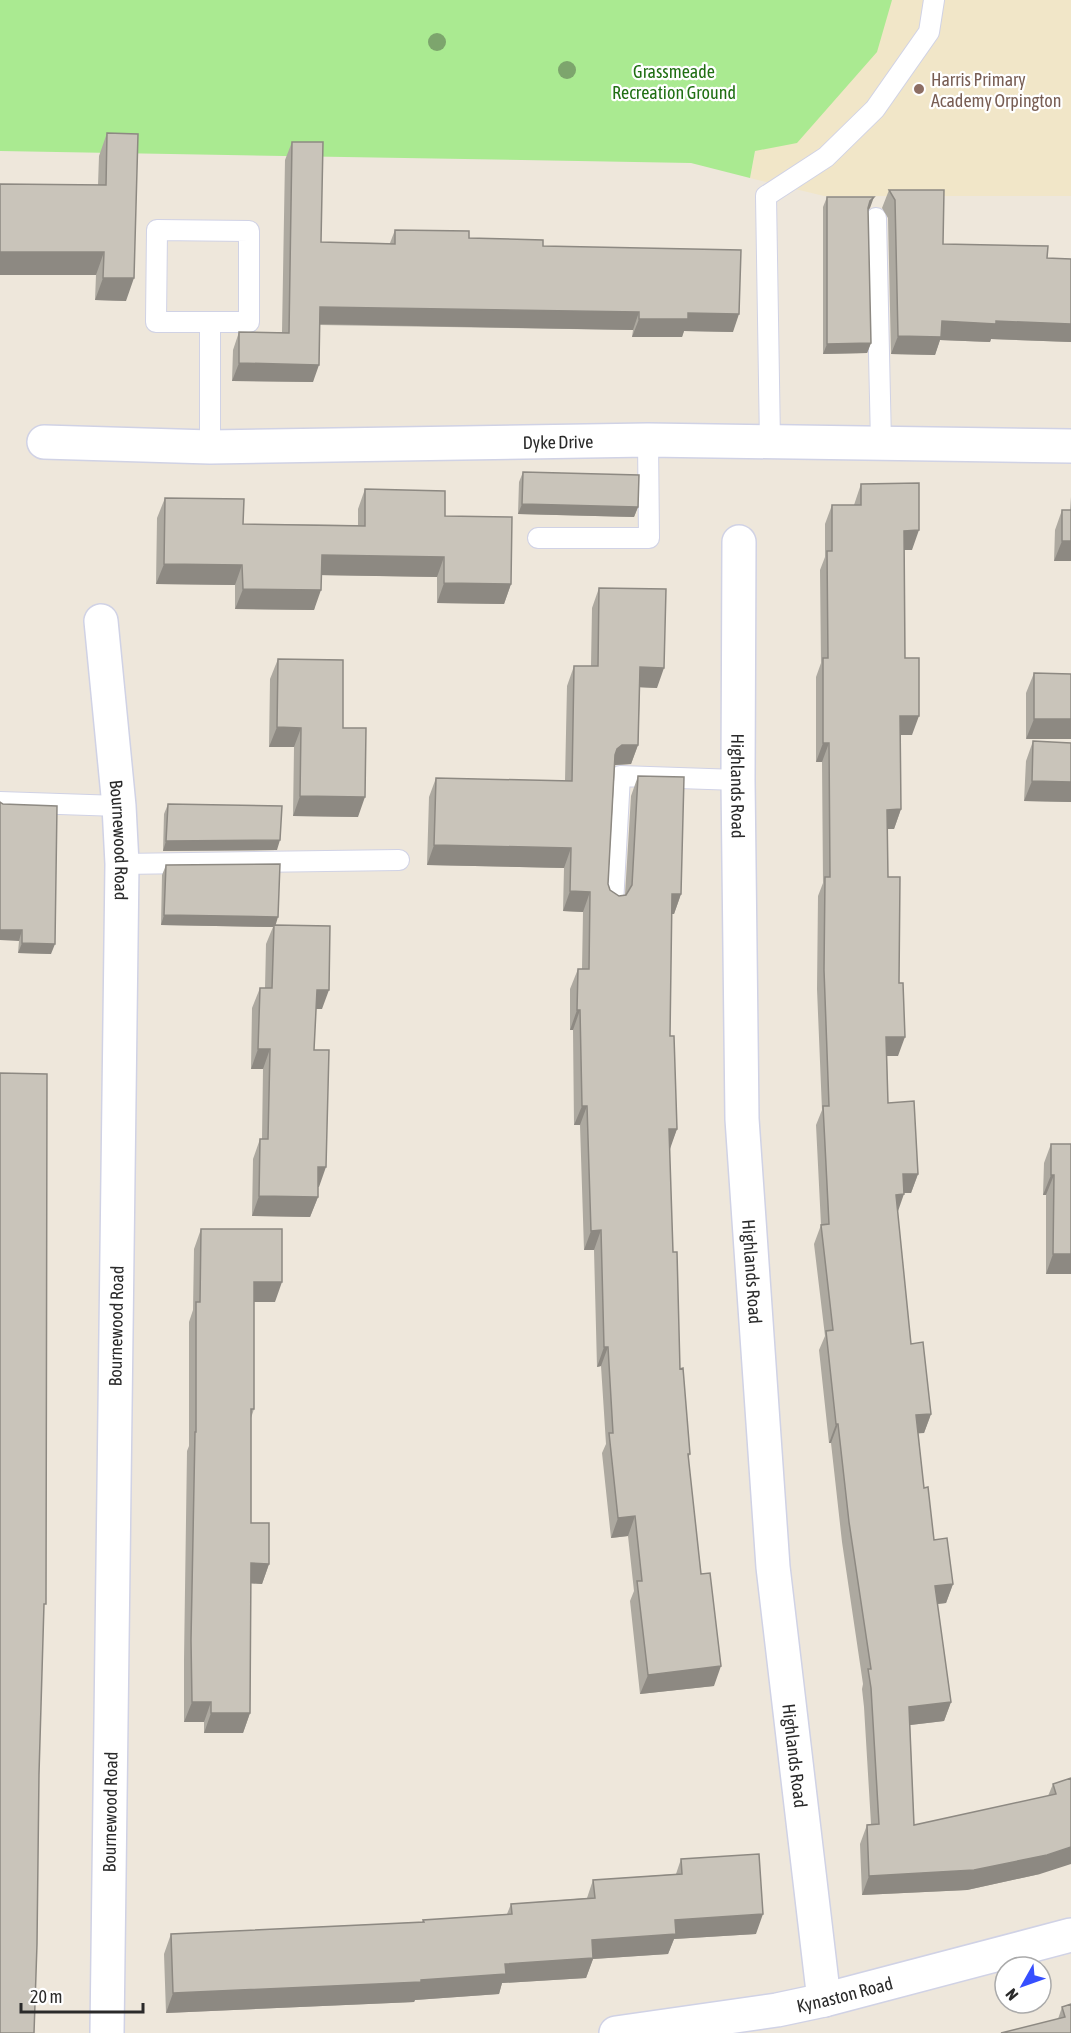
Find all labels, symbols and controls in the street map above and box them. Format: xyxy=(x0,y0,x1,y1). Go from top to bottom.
park label: Grassmeade Recreation Ground xyxy=(612,61,736,103)
place label: Harris Primary Academy Orpington xyxy=(931,69,1062,111)
marker: Harris Primary Academy Orpington xyxy=(912,82,926,96)
street label: Dyke Drive xyxy=(522,430,593,453)
street label: Highlands Road xyxy=(727,734,749,838)
street label: Bournewood Road xyxy=(106,779,133,901)
street label: Highlands Road xyxy=(738,1219,767,1325)
street label: Bournewood Road xyxy=(104,1266,128,1386)
street label: Highlands Road xyxy=(779,1702,812,1809)
street label: Bournewood Road xyxy=(98,1752,122,1872)
north arrow xyxy=(993,1955,1053,2015)
street label: Kynaston Road xyxy=(795,1972,895,2016)
scale bar xyxy=(21,1976,142,2014)
text: N xyxy=(1002,1985,1021,2004)
text: 20 m xyxy=(30,1986,62,2007)

